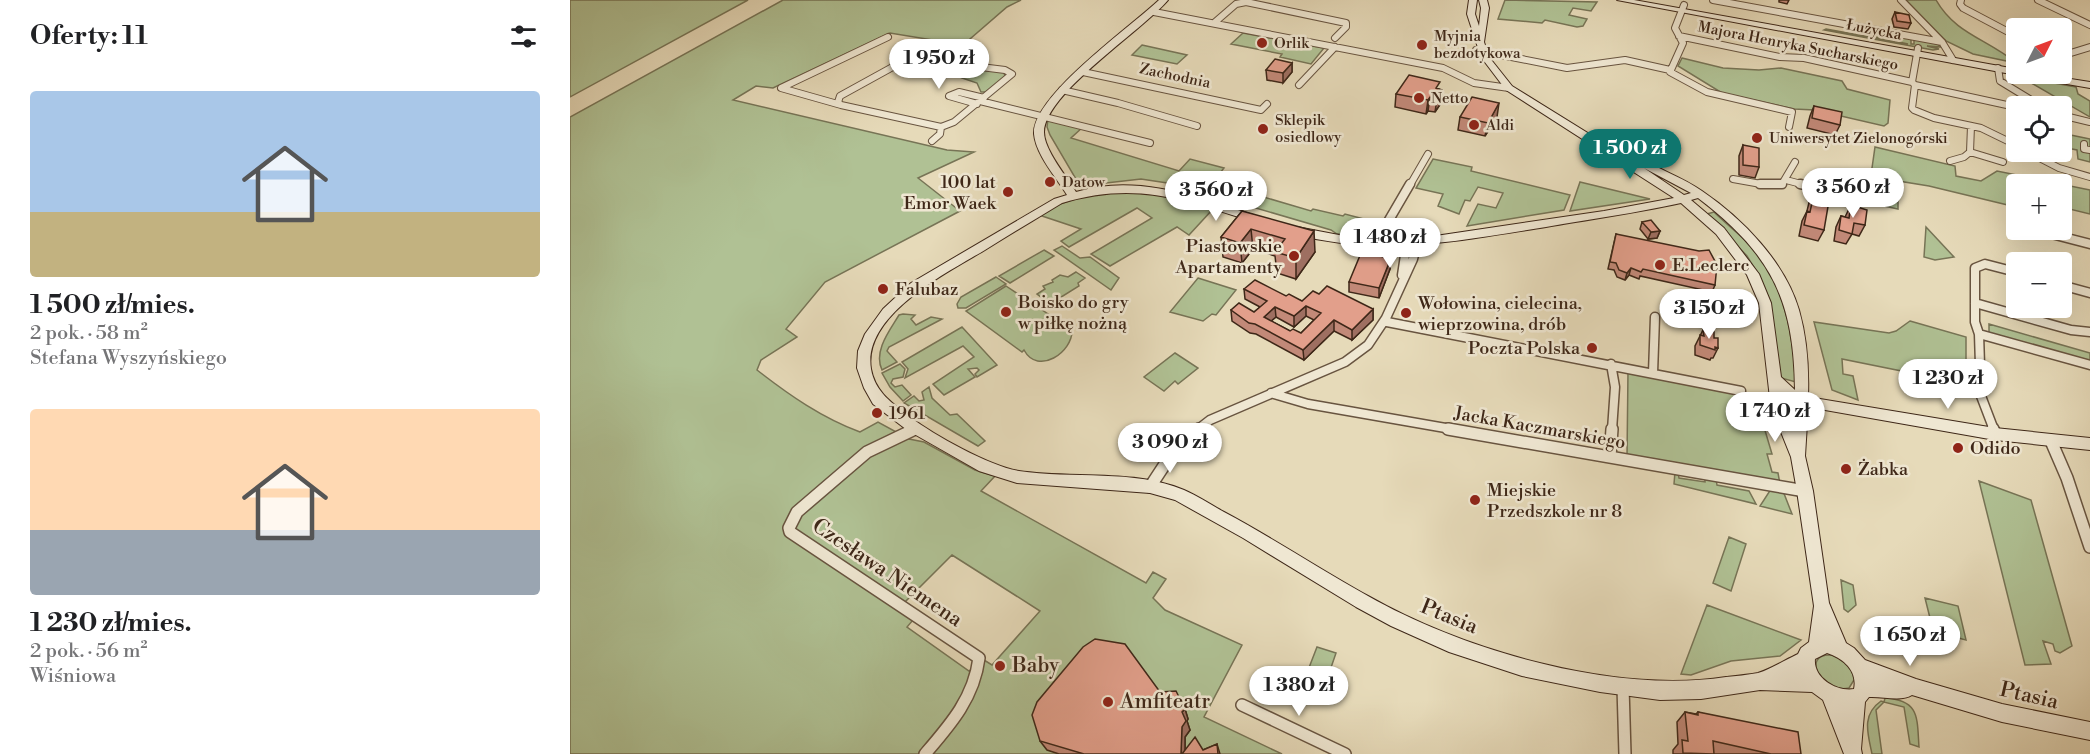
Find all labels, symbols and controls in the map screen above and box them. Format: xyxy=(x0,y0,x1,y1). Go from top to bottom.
street label: Łużycka xyxy=(1845,15,1904,45)
street label: Majora Henryka Sucharskiego xyxy=(1696,17,1900,75)
north arrow xyxy=(2006,18,2072,84)
map controls xyxy=(2006,18,2072,318)
text: Oferty: 11 xyxy=(30,20,148,52)
icon: filters xyxy=(507,20,540,53)
place label: Myjnia bezdotykowa xyxy=(1434,27,1521,63)
place label: Orlik xyxy=(1274,34,1310,53)
marker: Orlik xyxy=(1255,36,1269,50)
marker: Myjnia bezdotykowa xyxy=(1415,38,1429,52)
pin: 1 950 zł xyxy=(877,39,1001,90)
text: 1 950 zł xyxy=(903,46,975,71)
street label: Zachodnia xyxy=(1138,59,1213,93)
place label: Netto xyxy=(1431,89,1468,108)
marker: Netto xyxy=(1412,91,1426,105)
button: locate xyxy=(2006,96,2072,162)
place label: Sklepik osiedlowy xyxy=(1275,111,1342,147)
place label: Aldi xyxy=(1485,116,1514,135)
marker: Aldi xyxy=(1467,118,1481,132)
marker: Sklepik osiedlowy xyxy=(1256,122,1270,136)
pin: 1 500 zł xyxy=(1568,129,1692,180)
place label: Uniwersytet Zielonogórski xyxy=(1769,129,1948,148)
icon: home xyxy=(231,130,339,238)
marker: Uniwersytet Zielonogórski xyxy=(1750,131,1764,145)
text: 1 500 zł xyxy=(1593,136,1667,161)
pin: 3 560 zł xyxy=(1791,168,1915,219)
place label: 100 lat Emor Waek xyxy=(903,171,998,215)
pin: 3 560 zł xyxy=(1154,171,1278,222)
place label: Datow xyxy=(1062,173,1106,192)
button: + xyxy=(2006,174,2072,240)
marker: Datow xyxy=(1043,175,1057,189)
text: 3 560 zł xyxy=(1816,175,1890,200)
text: 3 560 zł xyxy=(1179,178,1253,203)
marker: 100 lat Emor Waek xyxy=(1001,185,1015,199)
pin: 1 480 zł xyxy=(1328,218,1452,269)
text: 1 480 zł xyxy=(1354,225,1426,250)
place label: Piastowskie Apartamenty xyxy=(1174,235,1282,279)
marker: Piastowskie Apartamenty xyxy=(1287,249,1301,263)
button: − xyxy=(2006,252,2072,318)
place label: E.Leclerc xyxy=(1672,254,1750,277)
marker: E.Leclerc xyxy=(1653,258,1667,272)
place label: Falubaz xyxy=(895,278,958,301)
marker: Falubaz xyxy=(876,282,890,296)
text: 1 500 zł/mies. xyxy=(30,289,195,321)
pin: 3 150 zł xyxy=(1647,289,1771,340)
place label: Boisko do gry w piłkę nożną xyxy=(1017,291,1129,335)
place label: Wołowina, cielecina, wieprzowina, drób xyxy=(1417,292,1582,336)
text: 3 150 zł xyxy=(1673,296,1745,321)
marker: Boisko do gry w piłkę nożną xyxy=(999,305,1013,319)
marker: Wołowina, cielecina, wieprzowina, drób xyxy=(1399,306,1413,320)
text: 2 pok. · 58 m² xyxy=(30,321,148,346)
place label: Poczta Polska xyxy=(1468,337,1581,360)
marker: Poczta Polska xyxy=(1585,341,1599,355)
text: Stefana Wyszyńskiego xyxy=(30,346,227,371)
pin: 1 230 zł xyxy=(1886,359,2010,410)
text: 1 230 zł xyxy=(1912,366,1984,391)
pin: 1 740 zł xyxy=(1713,392,1837,443)
text: 1 740 zł xyxy=(1740,399,1810,424)
street label: Jacka Kaczmarskiego xyxy=(1451,401,1628,454)
place label: 1961 xyxy=(889,402,925,425)
marker: 1961 xyxy=(870,406,884,420)
pin: 3 090 zł xyxy=(1108,423,1232,474)
text: 3 090 zł xyxy=(1132,430,1208,455)
place label: Odido xyxy=(1970,437,2021,460)
marker: Odido xyxy=(1951,441,1965,455)
icon: home xyxy=(231,448,339,556)
place label: Żabka xyxy=(1858,458,1909,481)
marker: Żabka xyxy=(1839,462,1853,476)
place label: Miejskie Przedszkole nr 8 xyxy=(1487,479,1622,523)
marker: Miejskie Przedszkole nr 8 xyxy=(1468,493,1482,507)
street label: Czesława Niemena xyxy=(807,513,967,633)
street label: Ptasia xyxy=(1417,594,1482,640)
text: 1 230 zł/mies. xyxy=(30,607,192,639)
pin: 1 650 zł xyxy=(1848,616,1972,667)
text: 1 650 zł xyxy=(1874,623,1946,648)
text: 2 pok. · 56 m² xyxy=(30,639,148,664)
place label: Baby xyxy=(1011,653,1060,679)
marker: Baby xyxy=(993,659,1007,673)
text: Wiśniowa xyxy=(30,664,116,689)
pin: 1 380 zł xyxy=(1237,666,1361,717)
text: 1 380 zł xyxy=(1263,673,1335,698)
street label: Ptasia xyxy=(1997,677,2061,715)
place label: Amfiteatr xyxy=(1119,689,1210,715)
marker: Amfiteatr xyxy=(1101,695,1115,709)

